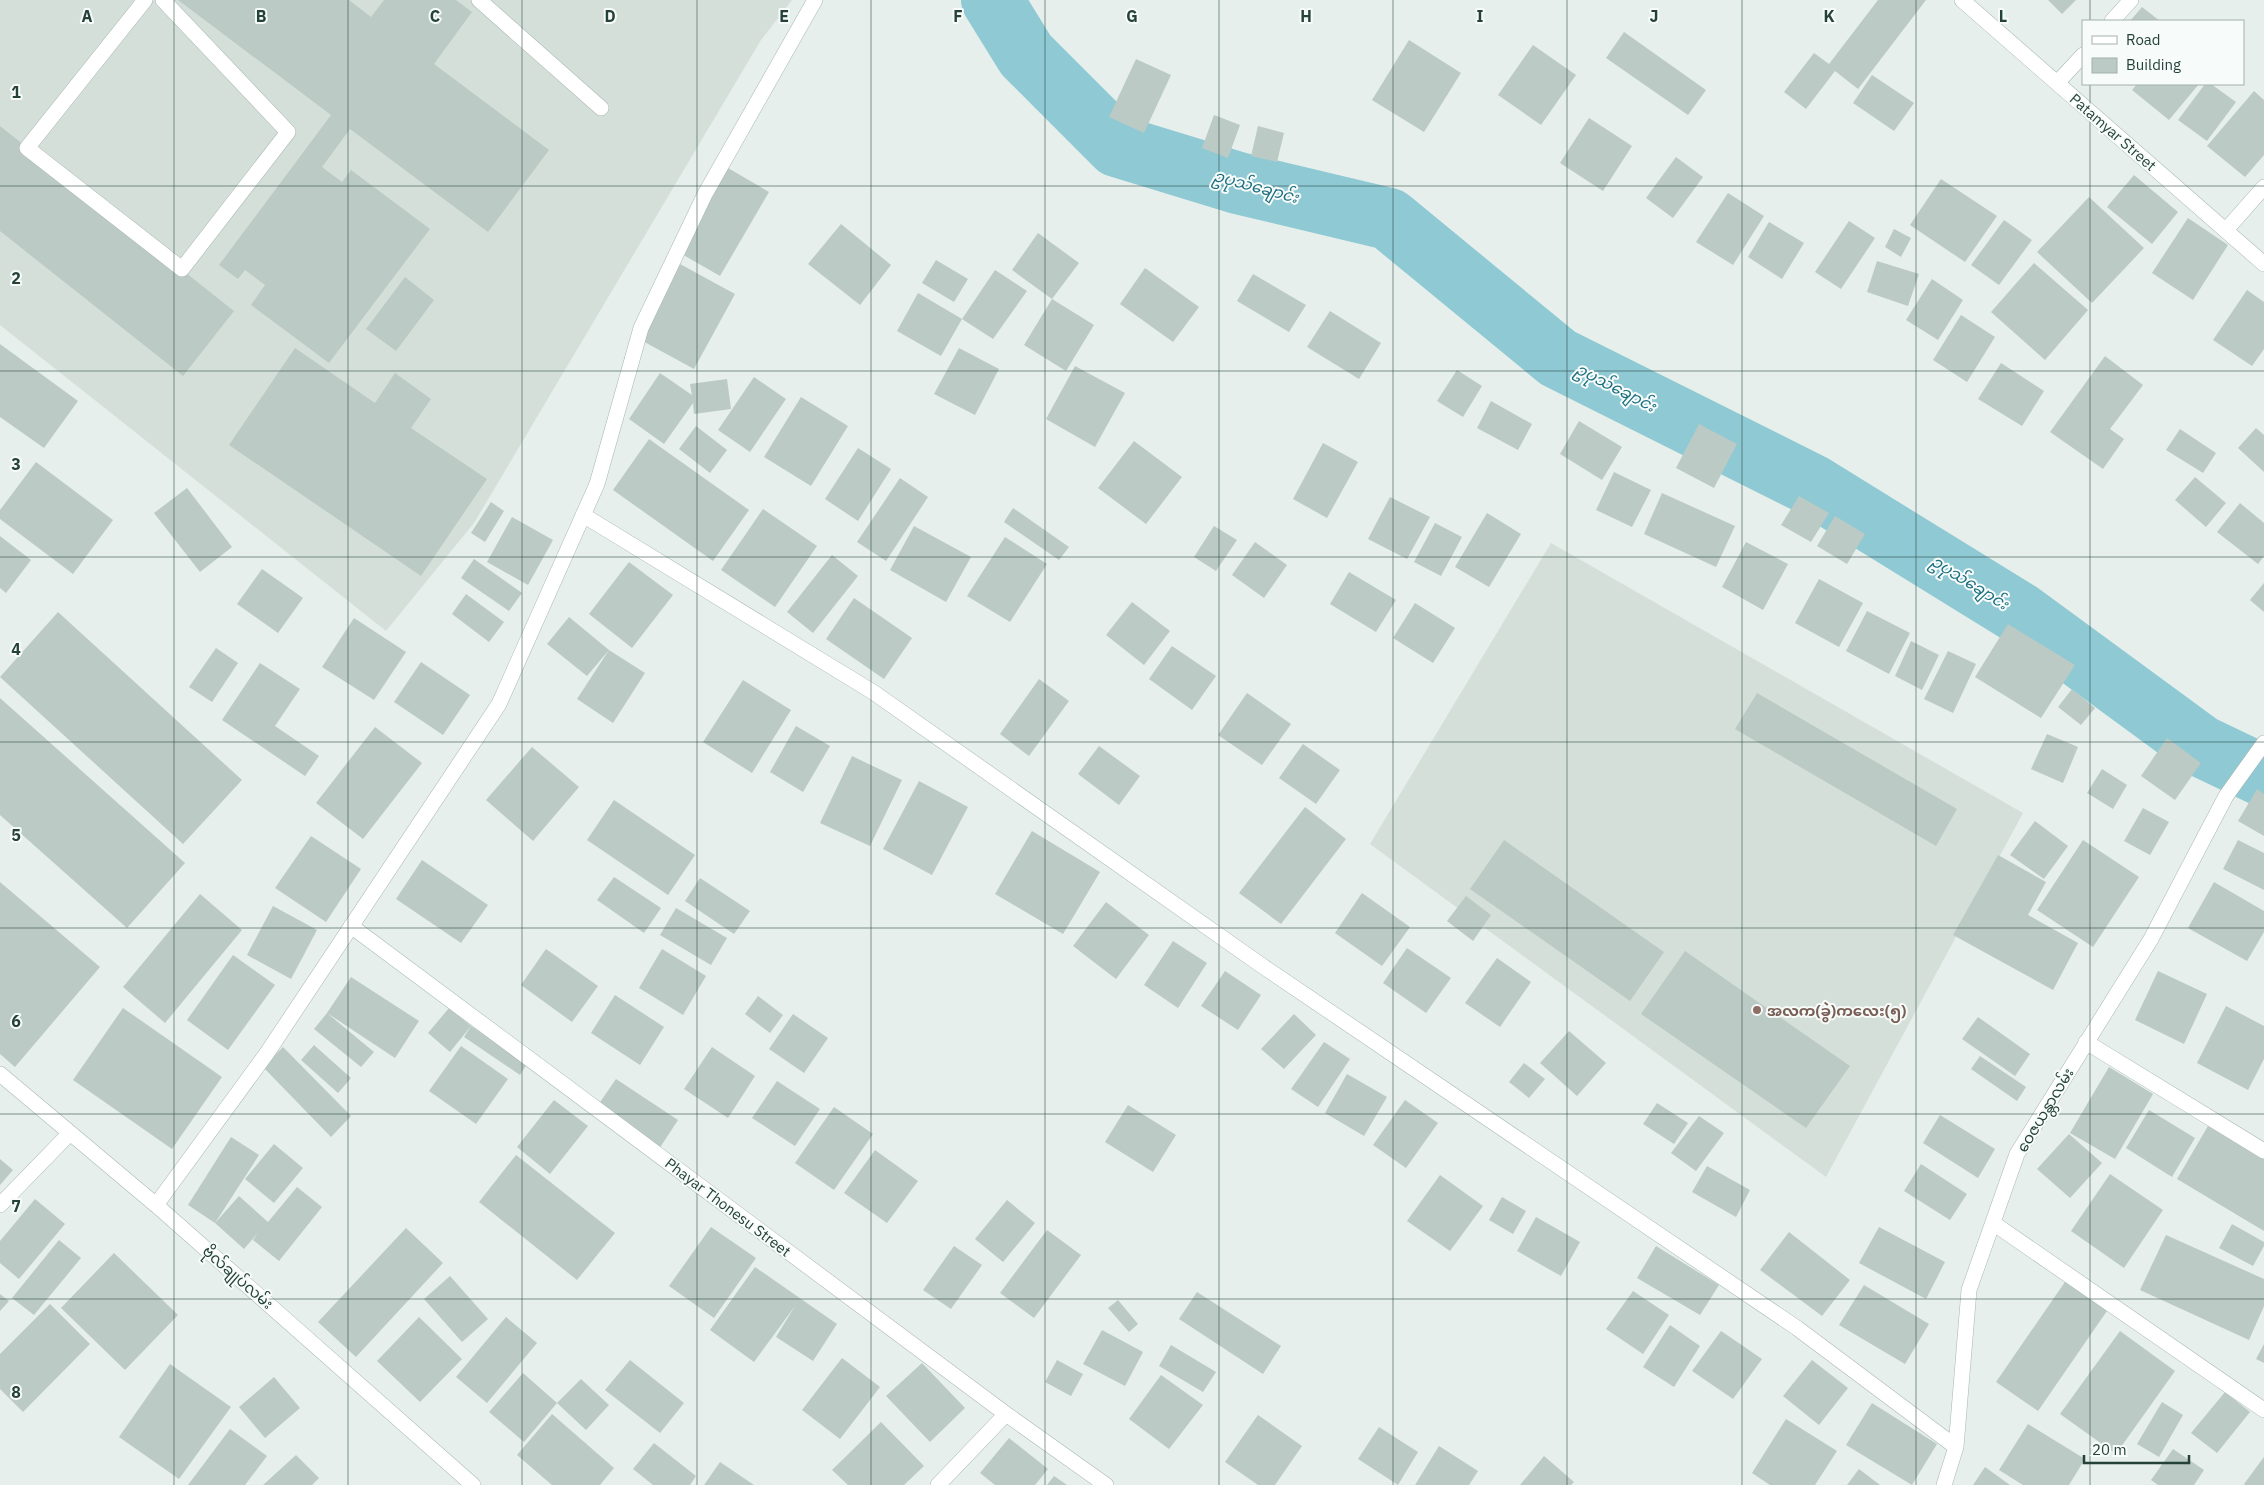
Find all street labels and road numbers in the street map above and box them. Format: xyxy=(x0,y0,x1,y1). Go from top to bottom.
street label: Patamyar Street xyxy=(2066,89,2160,175)
street label: ဝေဇယန္တာလမ်း xyxy=(2012,1064,2080,1157)
street label: Phayar Thonesu Street xyxy=(661,1153,795,1261)
street label: ဗိုလ်ချုပ်လမ်း xyxy=(197,1241,277,1315)

